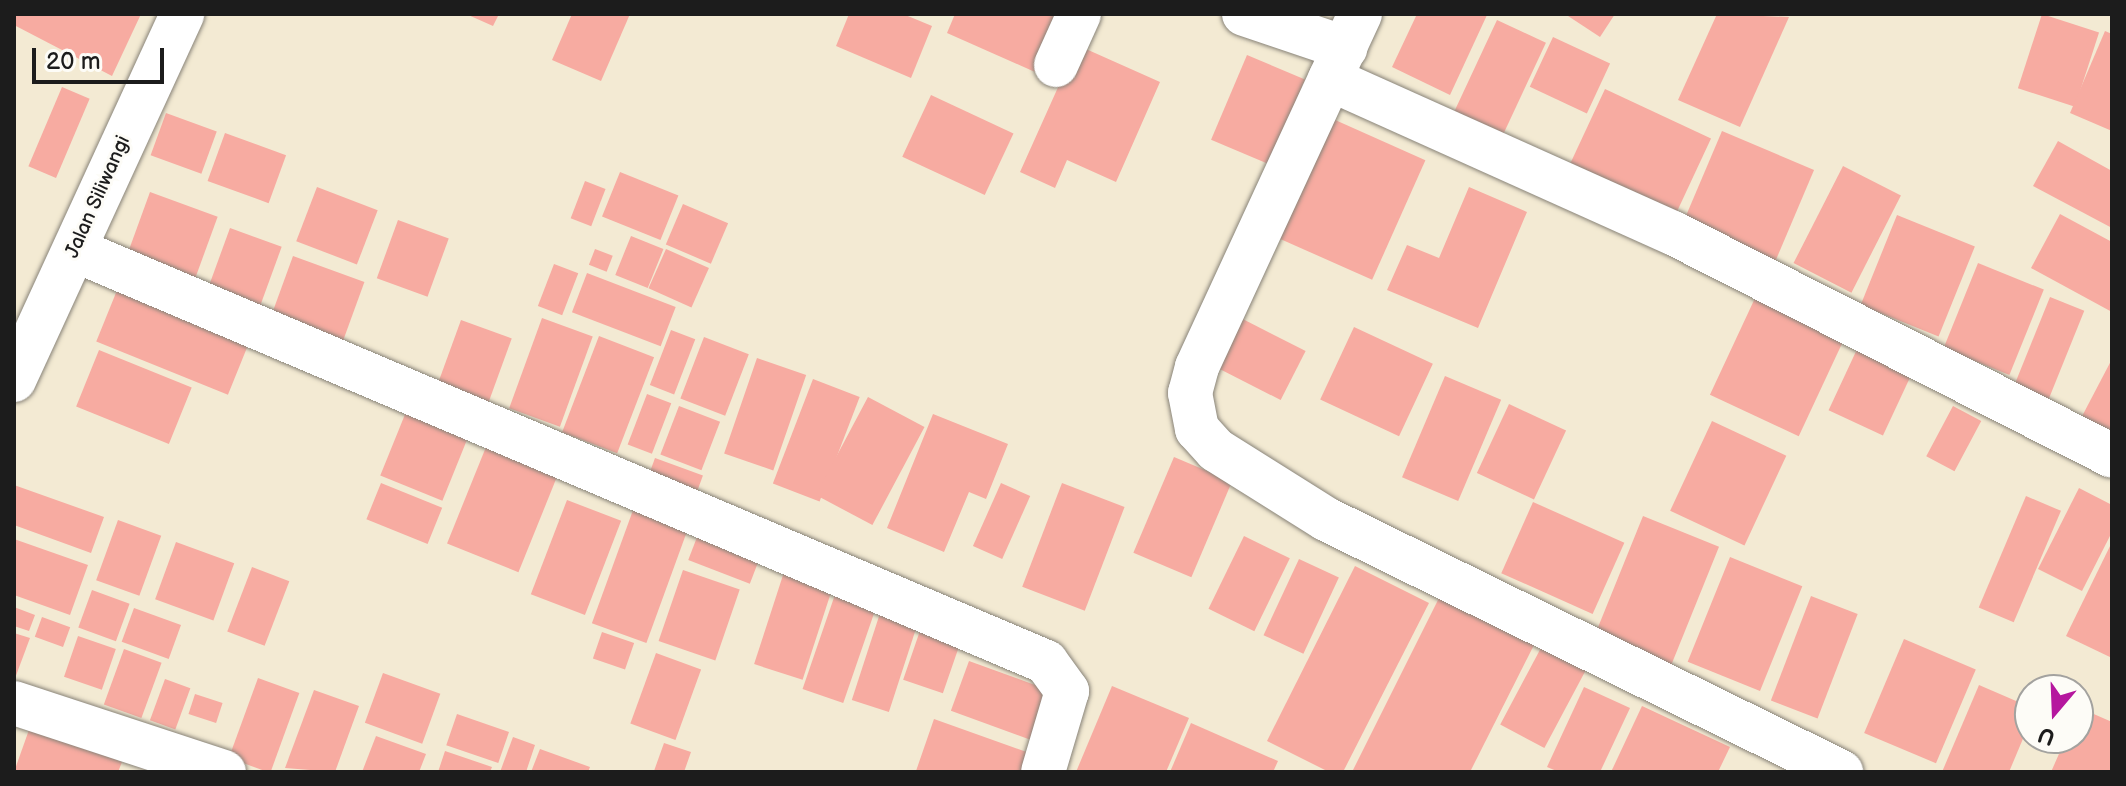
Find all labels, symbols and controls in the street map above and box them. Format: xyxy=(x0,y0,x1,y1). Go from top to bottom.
scale bar xyxy=(36,32,168,82)
text: 20 m xyxy=(46,47,101,76)
street label: Jalan Siliwangi xyxy=(60,132,136,262)
north arrow xyxy=(2014,674,2094,754)
text: U xyxy=(2035,720,2058,751)

